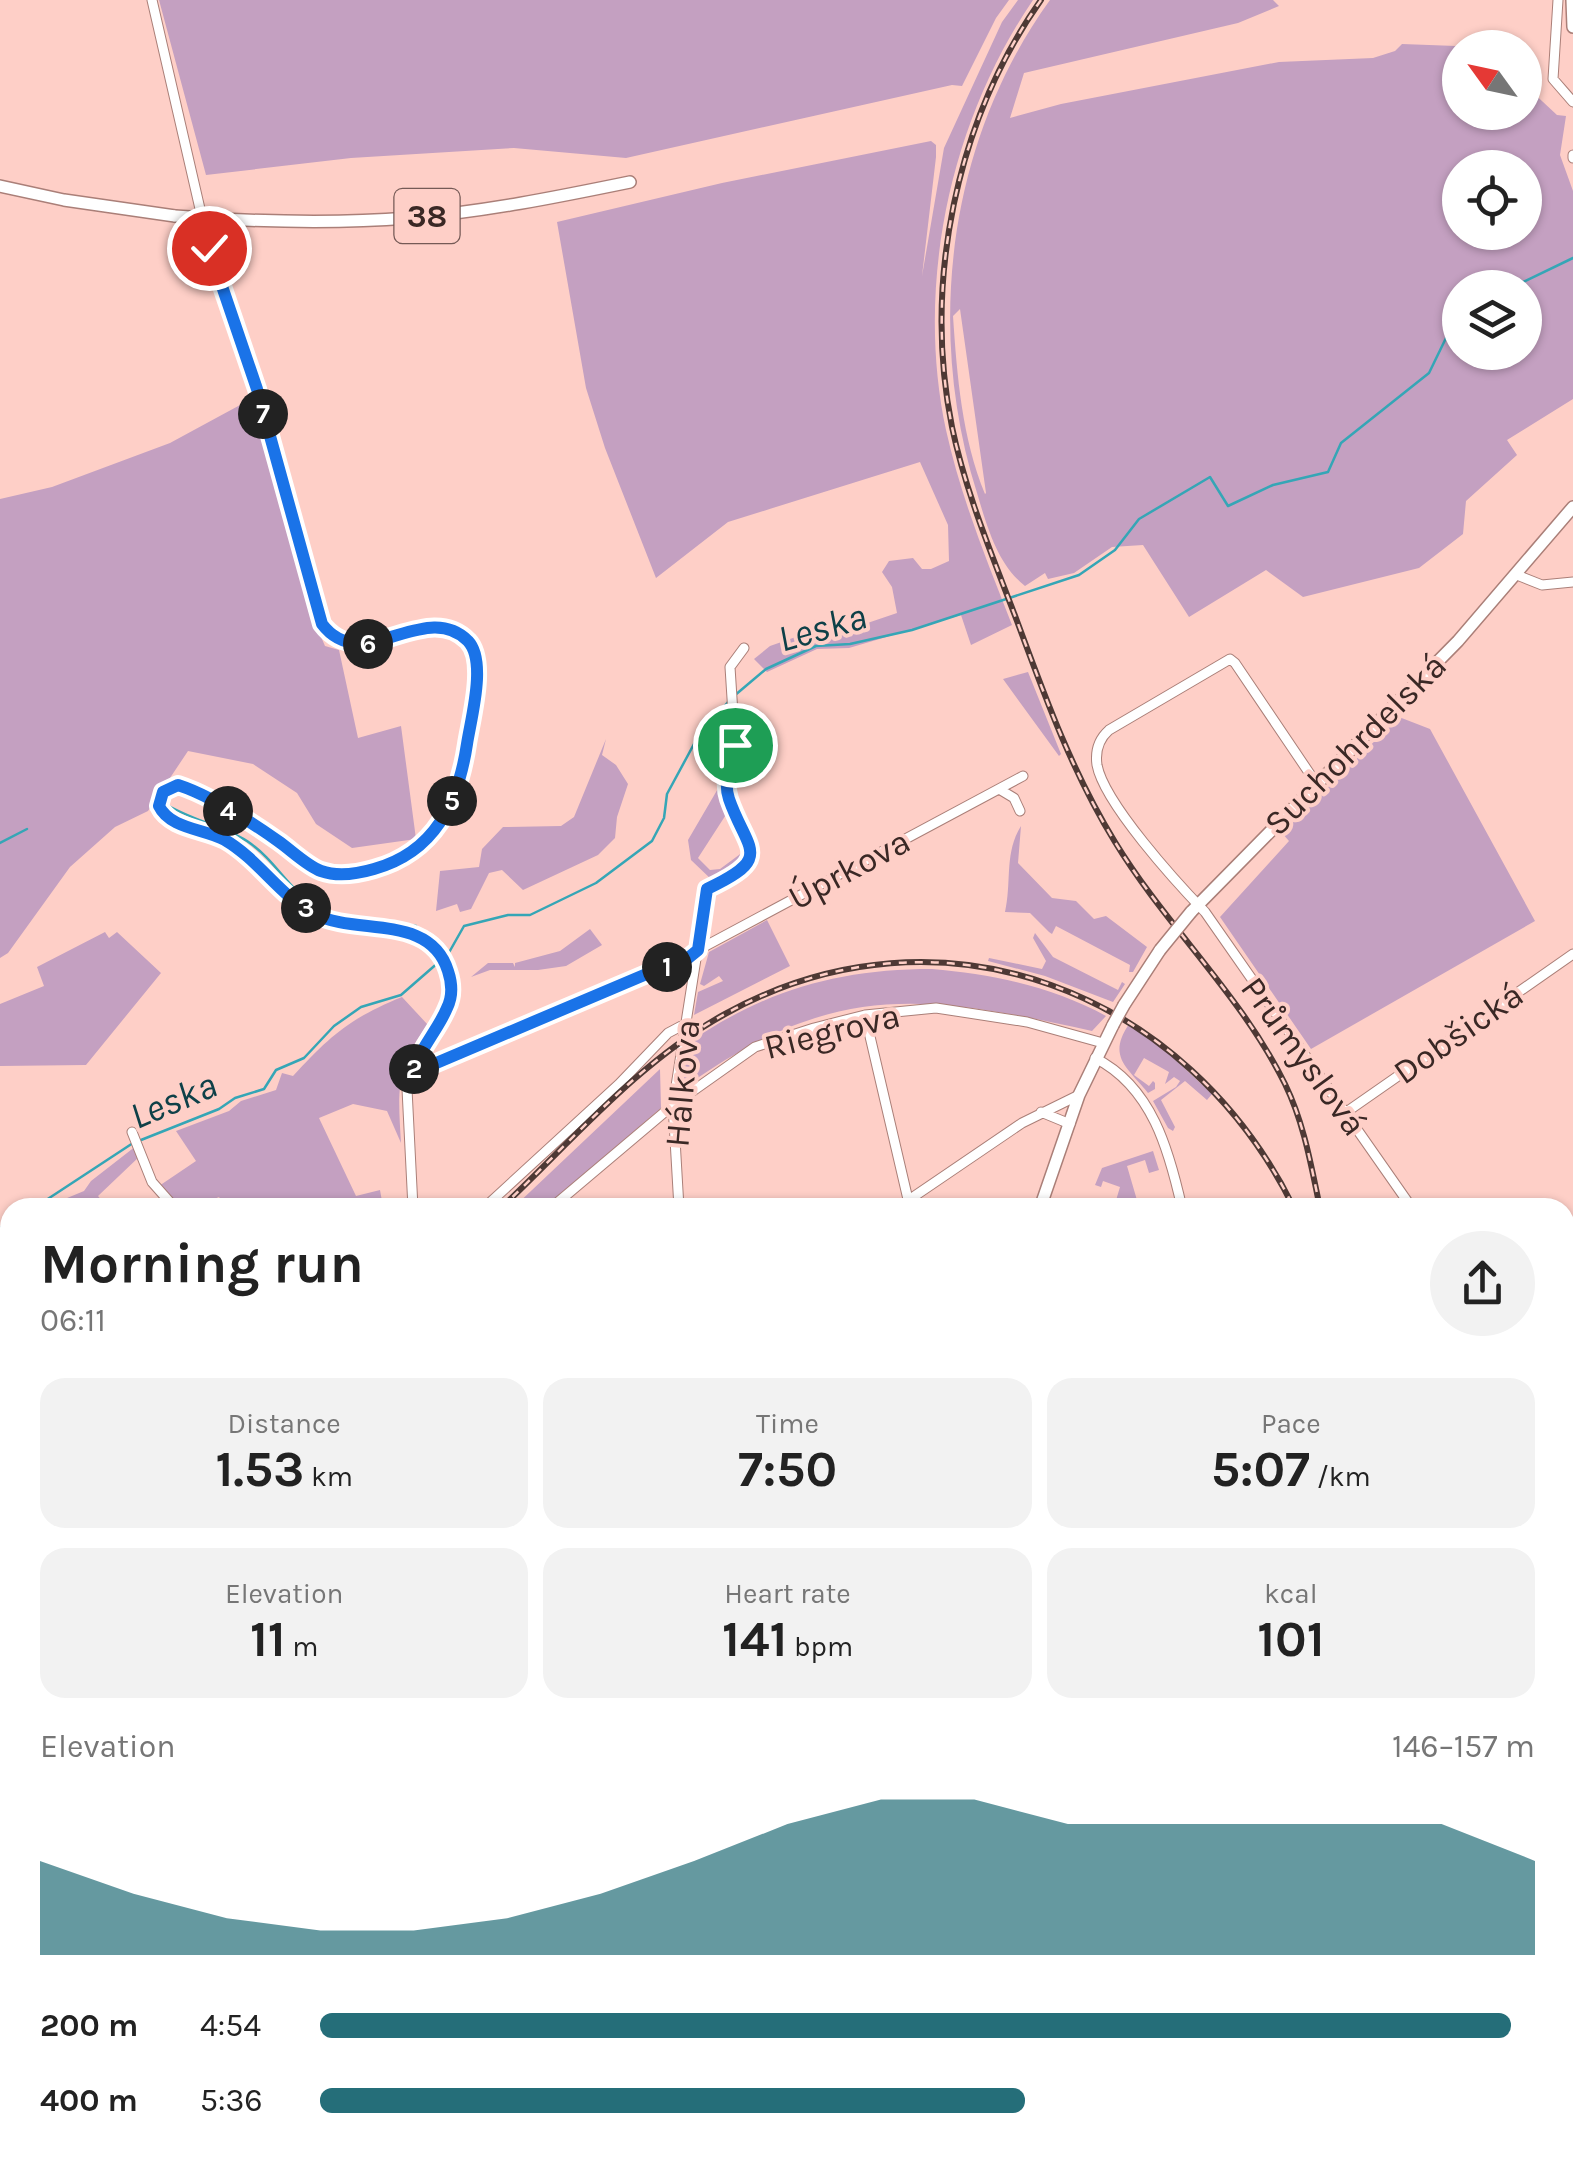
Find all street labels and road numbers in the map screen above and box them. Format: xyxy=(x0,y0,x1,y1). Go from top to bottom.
road number: 38 xyxy=(394,189,460,243)
street label: Suchohrdelská xyxy=(1256,645,1455,844)
street label: Úprkova xyxy=(781,820,917,918)
street label: Průmyslová xyxy=(1232,969,1375,1144)
street label: Dobšická xyxy=(1386,974,1531,1093)
street label: Riegrova xyxy=(760,995,904,1068)
street label: Hálkova xyxy=(656,1017,709,1149)

